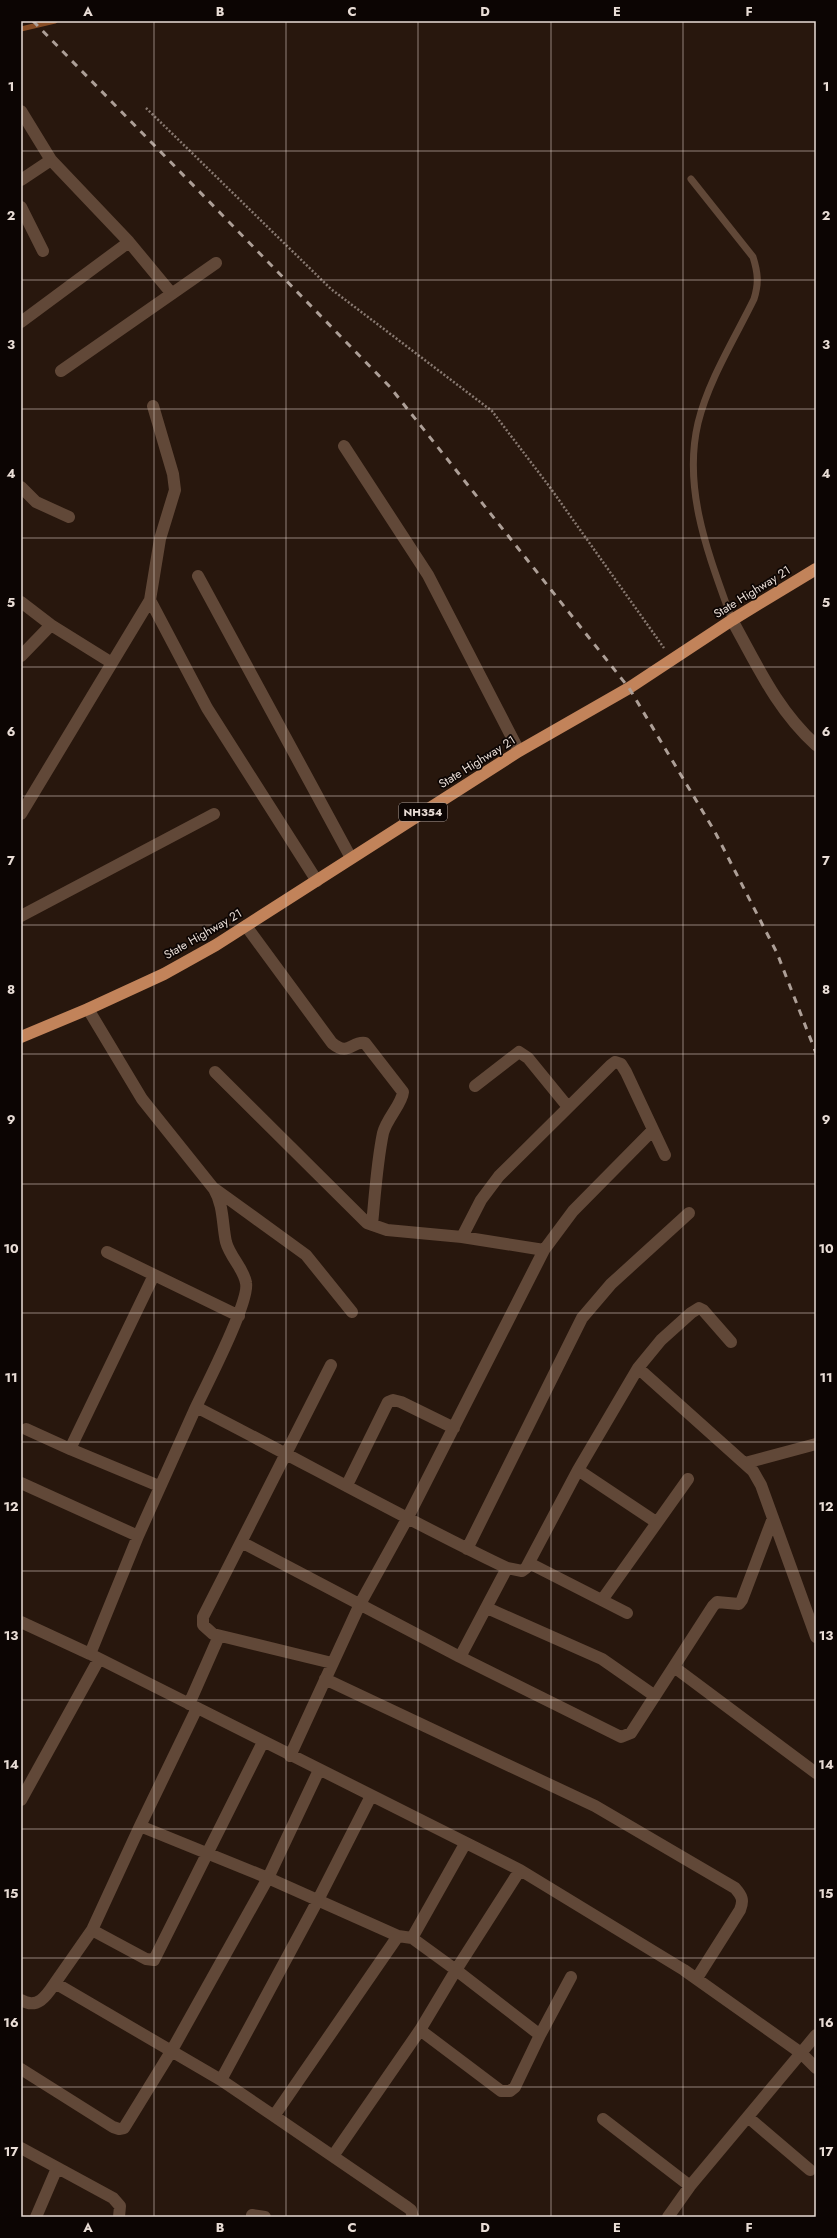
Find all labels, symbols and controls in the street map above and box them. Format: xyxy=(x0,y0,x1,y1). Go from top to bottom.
text: A xyxy=(82,2,93,21)
text: B xyxy=(216,2,225,21)
text: C xyxy=(347,2,357,21)
text: D xyxy=(480,2,490,21)
text: E xyxy=(613,2,621,21)
text: F xyxy=(745,2,753,21)
text: 1 xyxy=(8,77,14,96)
text: 1 xyxy=(823,77,829,96)
text: 2 xyxy=(7,206,15,225)
text: 2 xyxy=(822,206,830,225)
text: 3 xyxy=(7,335,15,354)
text: 3 xyxy=(822,335,830,354)
text: 4 xyxy=(6,464,16,483)
text: 4 xyxy=(821,464,831,483)
street label: State Highway 21 xyxy=(710,561,794,623)
text: 5 xyxy=(7,593,15,612)
text: 5 xyxy=(822,593,830,612)
text: 6 xyxy=(7,722,16,741)
text: 6 xyxy=(822,722,831,741)
street label: State Highway 21 xyxy=(435,731,519,793)
road number: NH354 xyxy=(399,803,447,821)
text: 7 xyxy=(7,851,15,870)
text: 7 xyxy=(822,851,830,870)
street label: State Highway 21 xyxy=(161,904,245,964)
text: 8 xyxy=(7,980,15,999)
text: 8 xyxy=(822,980,830,999)
text: 9 xyxy=(7,1110,16,1129)
text: 9 xyxy=(822,1110,831,1129)
text: 10 xyxy=(3,1239,19,1258)
text: 10 xyxy=(818,1239,834,1258)
text: 11 xyxy=(4,1368,18,1387)
text: 11 xyxy=(819,1368,833,1387)
text: 12 xyxy=(3,1497,19,1516)
text: 12 xyxy=(818,1497,834,1516)
text: 13 xyxy=(4,1626,18,1645)
text: 13 xyxy=(819,1626,833,1645)
text: 14 xyxy=(3,1755,19,1774)
text: 14 xyxy=(818,1755,834,1774)
text: 15 xyxy=(3,1884,19,1903)
text: 15 xyxy=(818,1884,834,1903)
text: 16 xyxy=(3,2013,19,2032)
text: 16 xyxy=(818,2013,834,2032)
text: 17 xyxy=(4,2142,18,2161)
text: 17 xyxy=(819,2142,833,2161)
text: A xyxy=(82,2218,93,2237)
text: B xyxy=(216,2218,225,2237)
text: C xyxy=(347,2218,357,2237)
text: D xyxy=(480,2218,490,2237)
text: E xyxy=(613,2218,621,2237)
text: F xyxy=(745,2218,753,2237)

